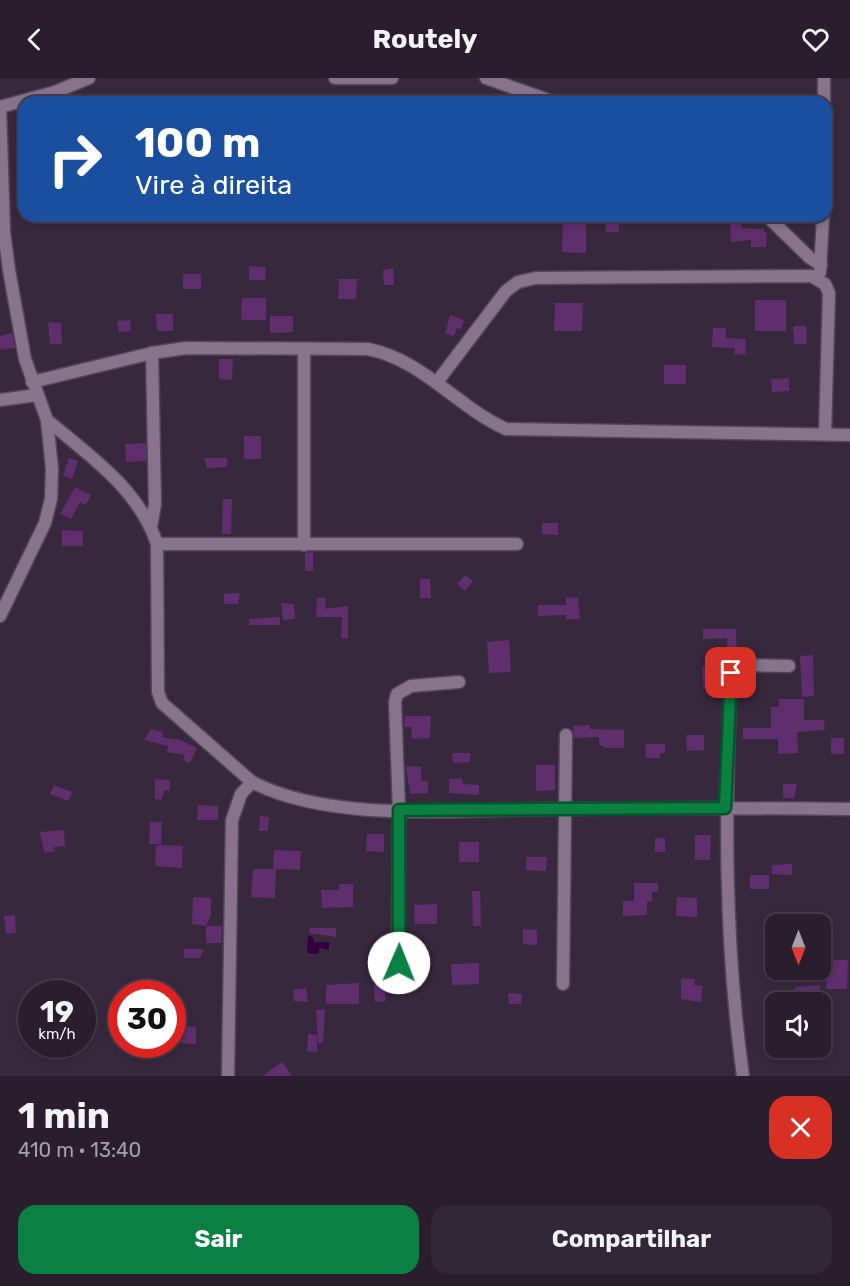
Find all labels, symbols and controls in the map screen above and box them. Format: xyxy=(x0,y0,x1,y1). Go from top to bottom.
icon: back xyxy=(18,23,51,56)
text: Routely xyxy=(373,23,477,55)
icon: heart xyxy=(799,23,832,56)
text: 100 m xyxy=(135,118,260,168)
icon: right xyxy=(36,120,114,198)
text: Vire à direita xyxy=(135,169,292,201)
pin xyxy=(705,647,756,698)
icon: arrive xyxy=(714,656,747,689)
north arrow xyxy=(765,914,831,980)
map controls xyxy=(765,914,831,1058)
position arrow xyxy=(367,931,431,995)
speed limit sign: 30 xyxy=(108,980,186,1058)
button: sound xyxy=(765,992,831,1058)
text: 19 xyxy=(40,994,74,1030)
text: km/h xyxy=(38,1025,76,1043)
text: 1 min xyxy=(18,1094,110,1137)
button: close xyxy=(769,1096,832,1159)
text: 410 m · 13:40 xyxy=(18,1138,141,1162)
button: Sair xyxy=(18,1205,419,1274)
button: Compartilhar xyxy=(431,1205,832,1274)

